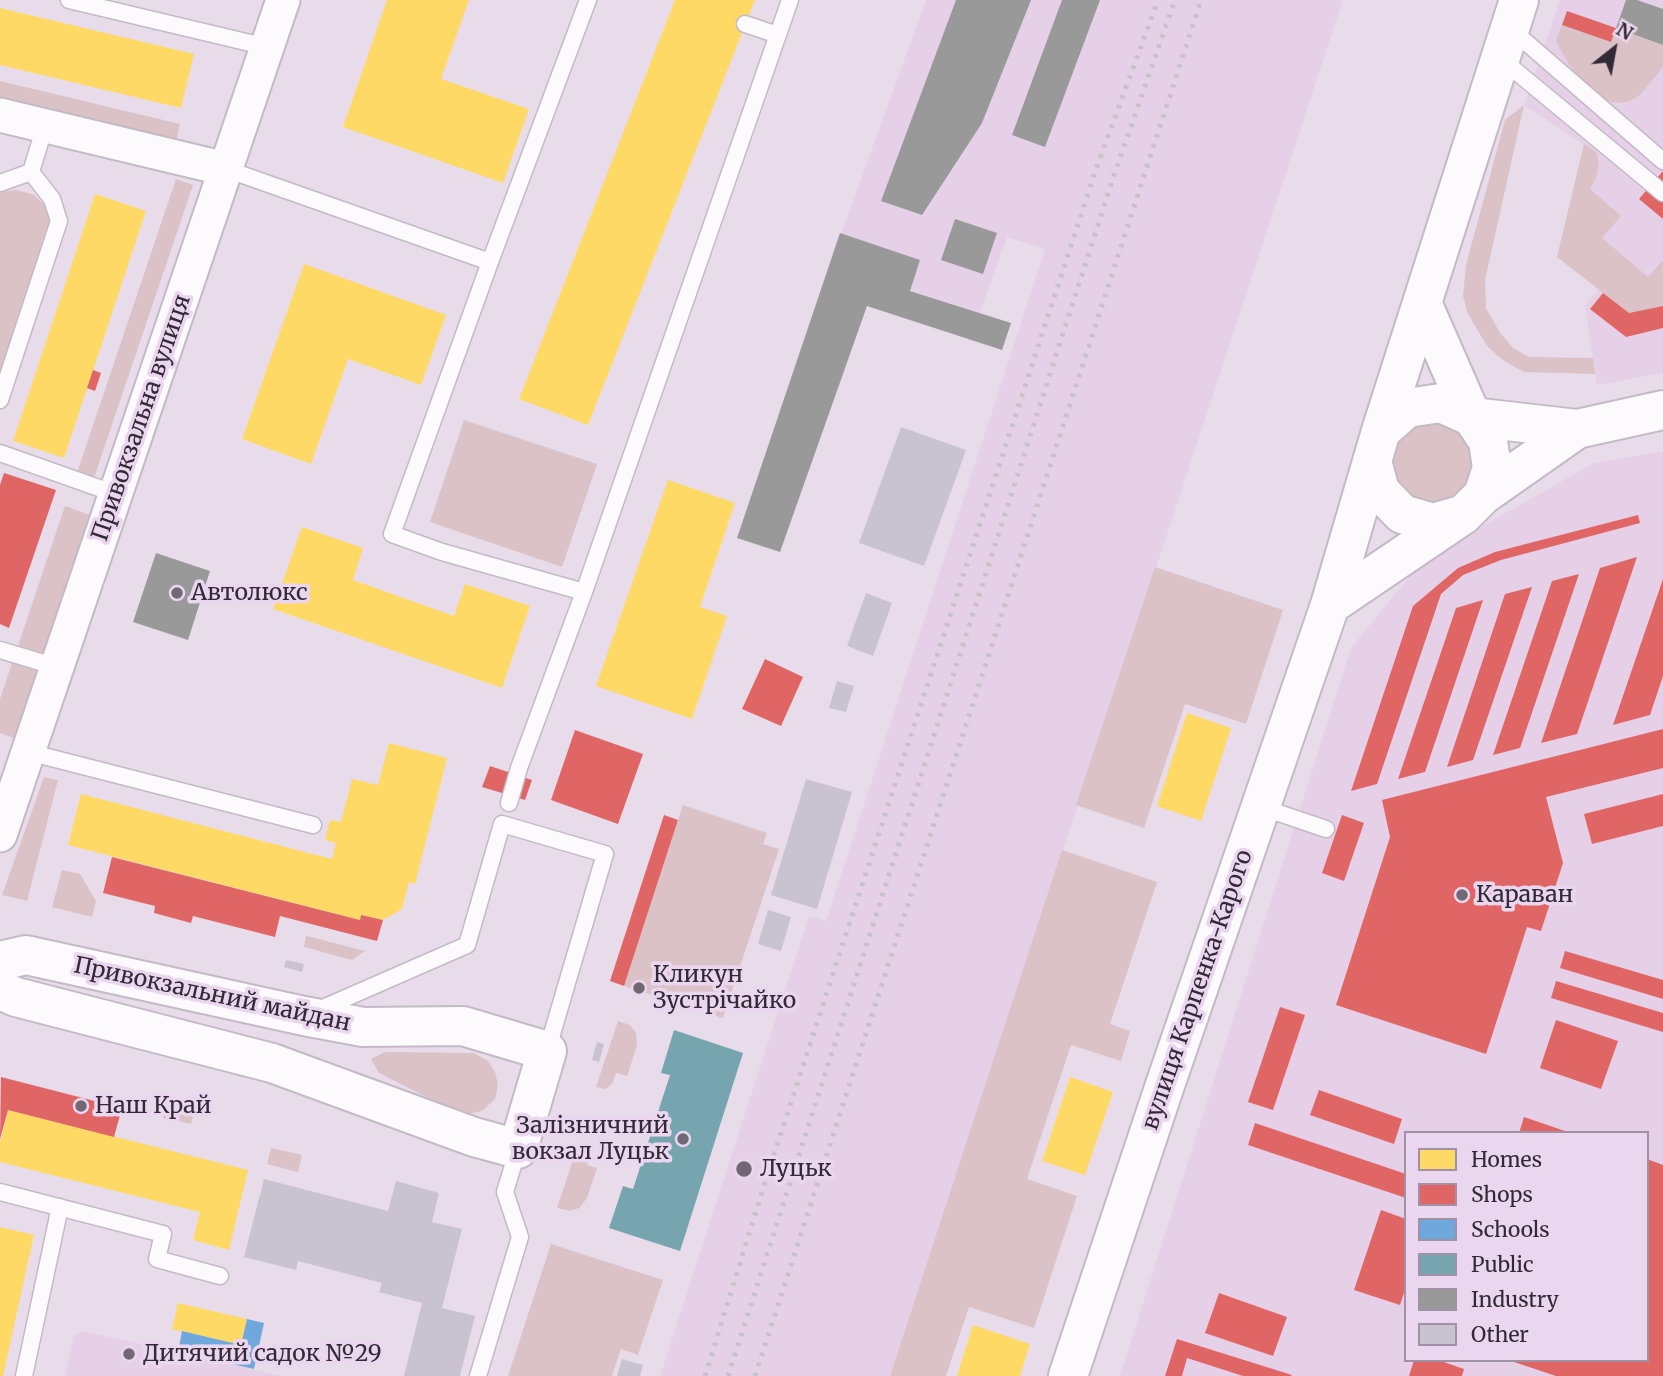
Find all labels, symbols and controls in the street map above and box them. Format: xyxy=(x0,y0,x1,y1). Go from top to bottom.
north arrow xyxy=(1579,14,1649,84)
text: N xyxy=(1612,17,1637,45)
street label: Привокзальна вулиця xyxy=(87,291,197,545)
place label: Автолюкс xyxy=(191,579,308,607)
marker: Автолюкс xyxy=(169,585,185,601)
street label: вулиця Карпенка-Карого xyxy=(1137,846,1259,1134)
place label: Караван xyxy=(1476,881,1573,909)
marker: Караван xyxy=(1454,887,1470,903)
street label: Привокзальний майдан xyxy=(71,952,353,1038)
place label: Кликун Зустрічайко xyxy=(653,961,796,1015)
marker: Кликун Зустрічайко xyxy=(631,980,647,996)
place label: Наш Край xyxy=(95,1092,211,1120)
marker: Наш Край xyxy=(73,1098,89,1114)
place label: Залізничний вокзал Луцьк xyxy=(512,1112,669,1166)
marker: Залізничний вокзал Луцьк xyxy=(675,1131,691,1147)
legend xyxy=(1404,1131,1649,1362)
text: Homes xyxy=(1471,1146,1542,1173)
place label: Луцьк xyxy=(760,1155,832,1183)
marker: Луцьк xyxy=(734,1159,754,1179)
text: Shops xyxy=(1471,1181,1533,1208)
text: Schools xyxy=(1471,1216,1550,1243)
text: Public xyxy=(1471,1251,1534,1278)
text: Industry xyxy=(1471,1286,1559,1313)
text: Other xyxy=(1471,1321,1529,1348)
place label: Дитячий садок №29 xyxy=(143,1340,382,1368)
marker: Дитячий садок №29 xyxy=(121,1346,137,1362)

